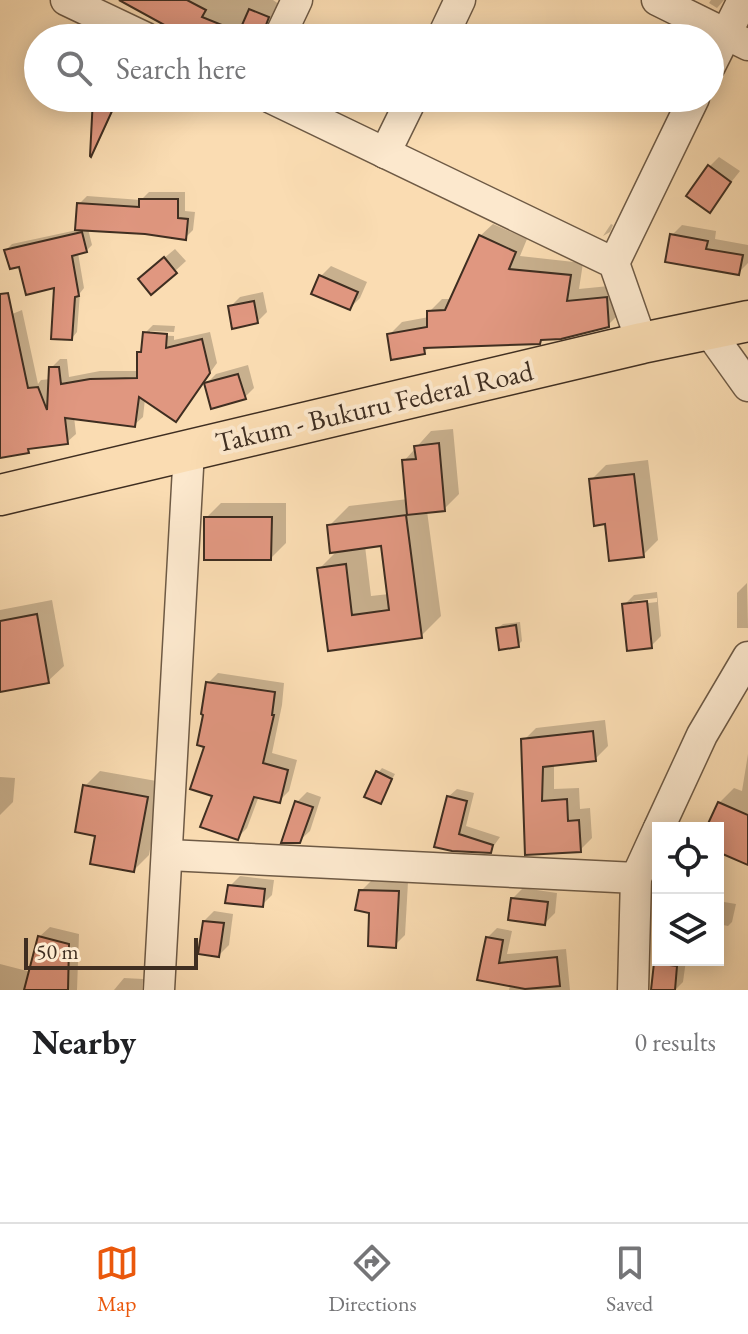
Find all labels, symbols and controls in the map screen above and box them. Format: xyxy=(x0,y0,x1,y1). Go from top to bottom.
search box xyxy=(24,24,724,112)
icon: search xyxy=(52,46,96,90)
text: Search here xyxy=(116,49,246,88)
street label: Takum - Bukuru Federal Road xyxy=(212,352,537,460)
map controls xyxy=(652,822,724,966)
button: locate xyxy=(652,822,724,894)
button: layers xyxy=(652,894,724,966)
scale bar xyxy=(24,934,198,970)
text: 50 m xyxy=(36,937,79,966)
text: Nearby xyxy=(32,1020,136,1064)
text: 0 results xyxy=(635,1025,716,1059)
tab: Map xyxy=(95,1241,139,1318)
tab: Directions xyxy=(328,1241,417,1318)
tab: Saved xyxy=(606,1241,653,1318)

